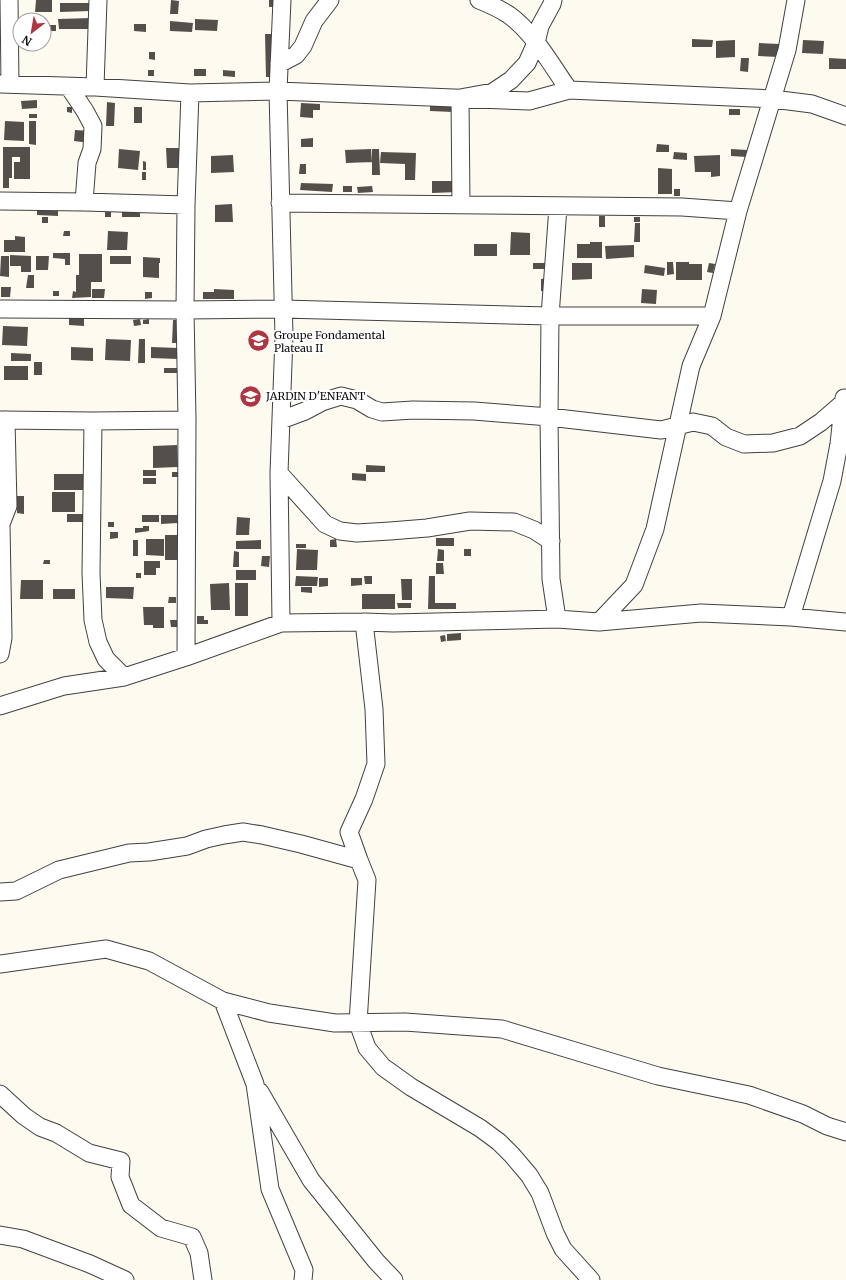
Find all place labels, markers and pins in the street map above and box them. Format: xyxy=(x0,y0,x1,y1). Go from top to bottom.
school or university icon: Groupe Fondamental Plateau II xyxy=(245,328,271,354)
place label: Groupe Fondamental Plateau II xyxy=(274,328,386,355)
school or university icon: JARDIN D'ENFANT xyxy=(238,383,264,409)
place label: JARDIN D'ENFANT xyxy=(265,389,366,403)

